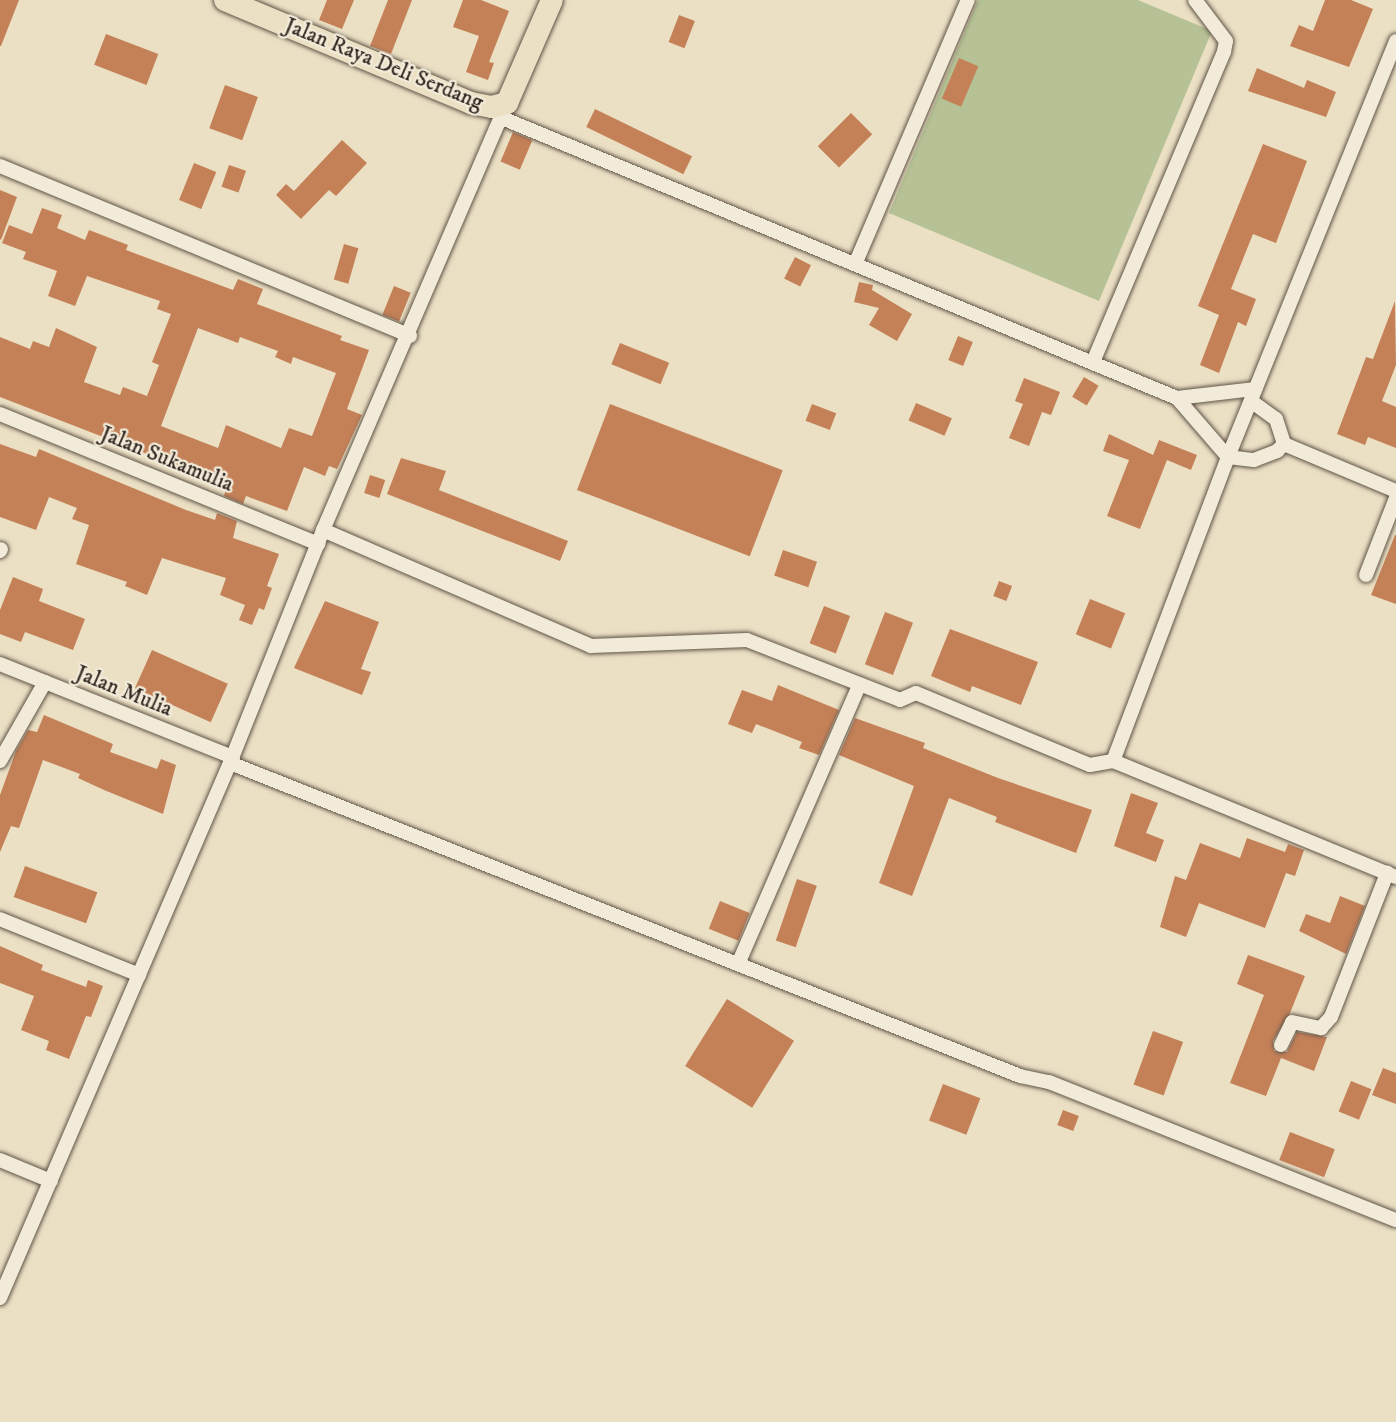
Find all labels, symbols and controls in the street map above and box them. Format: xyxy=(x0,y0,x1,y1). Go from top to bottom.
street label: Jalan Raya Deli Serdang xyxy=(281,12,487,116)
street label: Jalan Sukamulia xyxy=(97,420,237,498)
street label: Jalan Mulia xyxy=(72,660,176,722)

